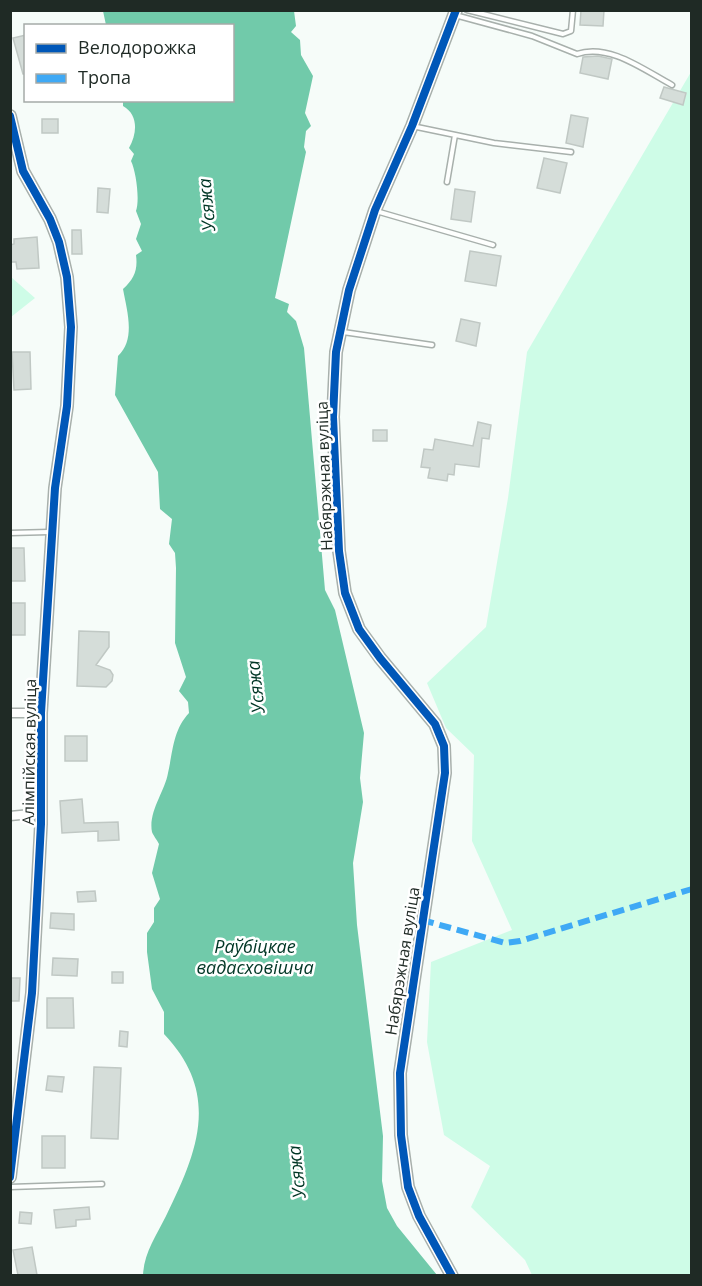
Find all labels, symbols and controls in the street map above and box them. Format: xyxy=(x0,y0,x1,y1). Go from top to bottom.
legend xyxy=(24,24,234,102)
text: Велодорожка xyxy=(78,35,196,59)
text: Тропа xyxy=(78,65,131,89)
water label: Усяжа xyxy=(192,178,220,233)
street label: Набярэжная вуліца xyxy=(310,401,338,551)
water label: Усяжа xyxy=(240,659,270,716)
street label: Алімпійская вуліца xyxy=(17,679,41,825)
street label: Набярэжная вуліца xyxy=(379,885,425,1037)
water label: Раўбіцкае вадасховішча xyxy=(196,934,314,979)
water label: Усяжа xyxy=(281,1144,311,1201)

